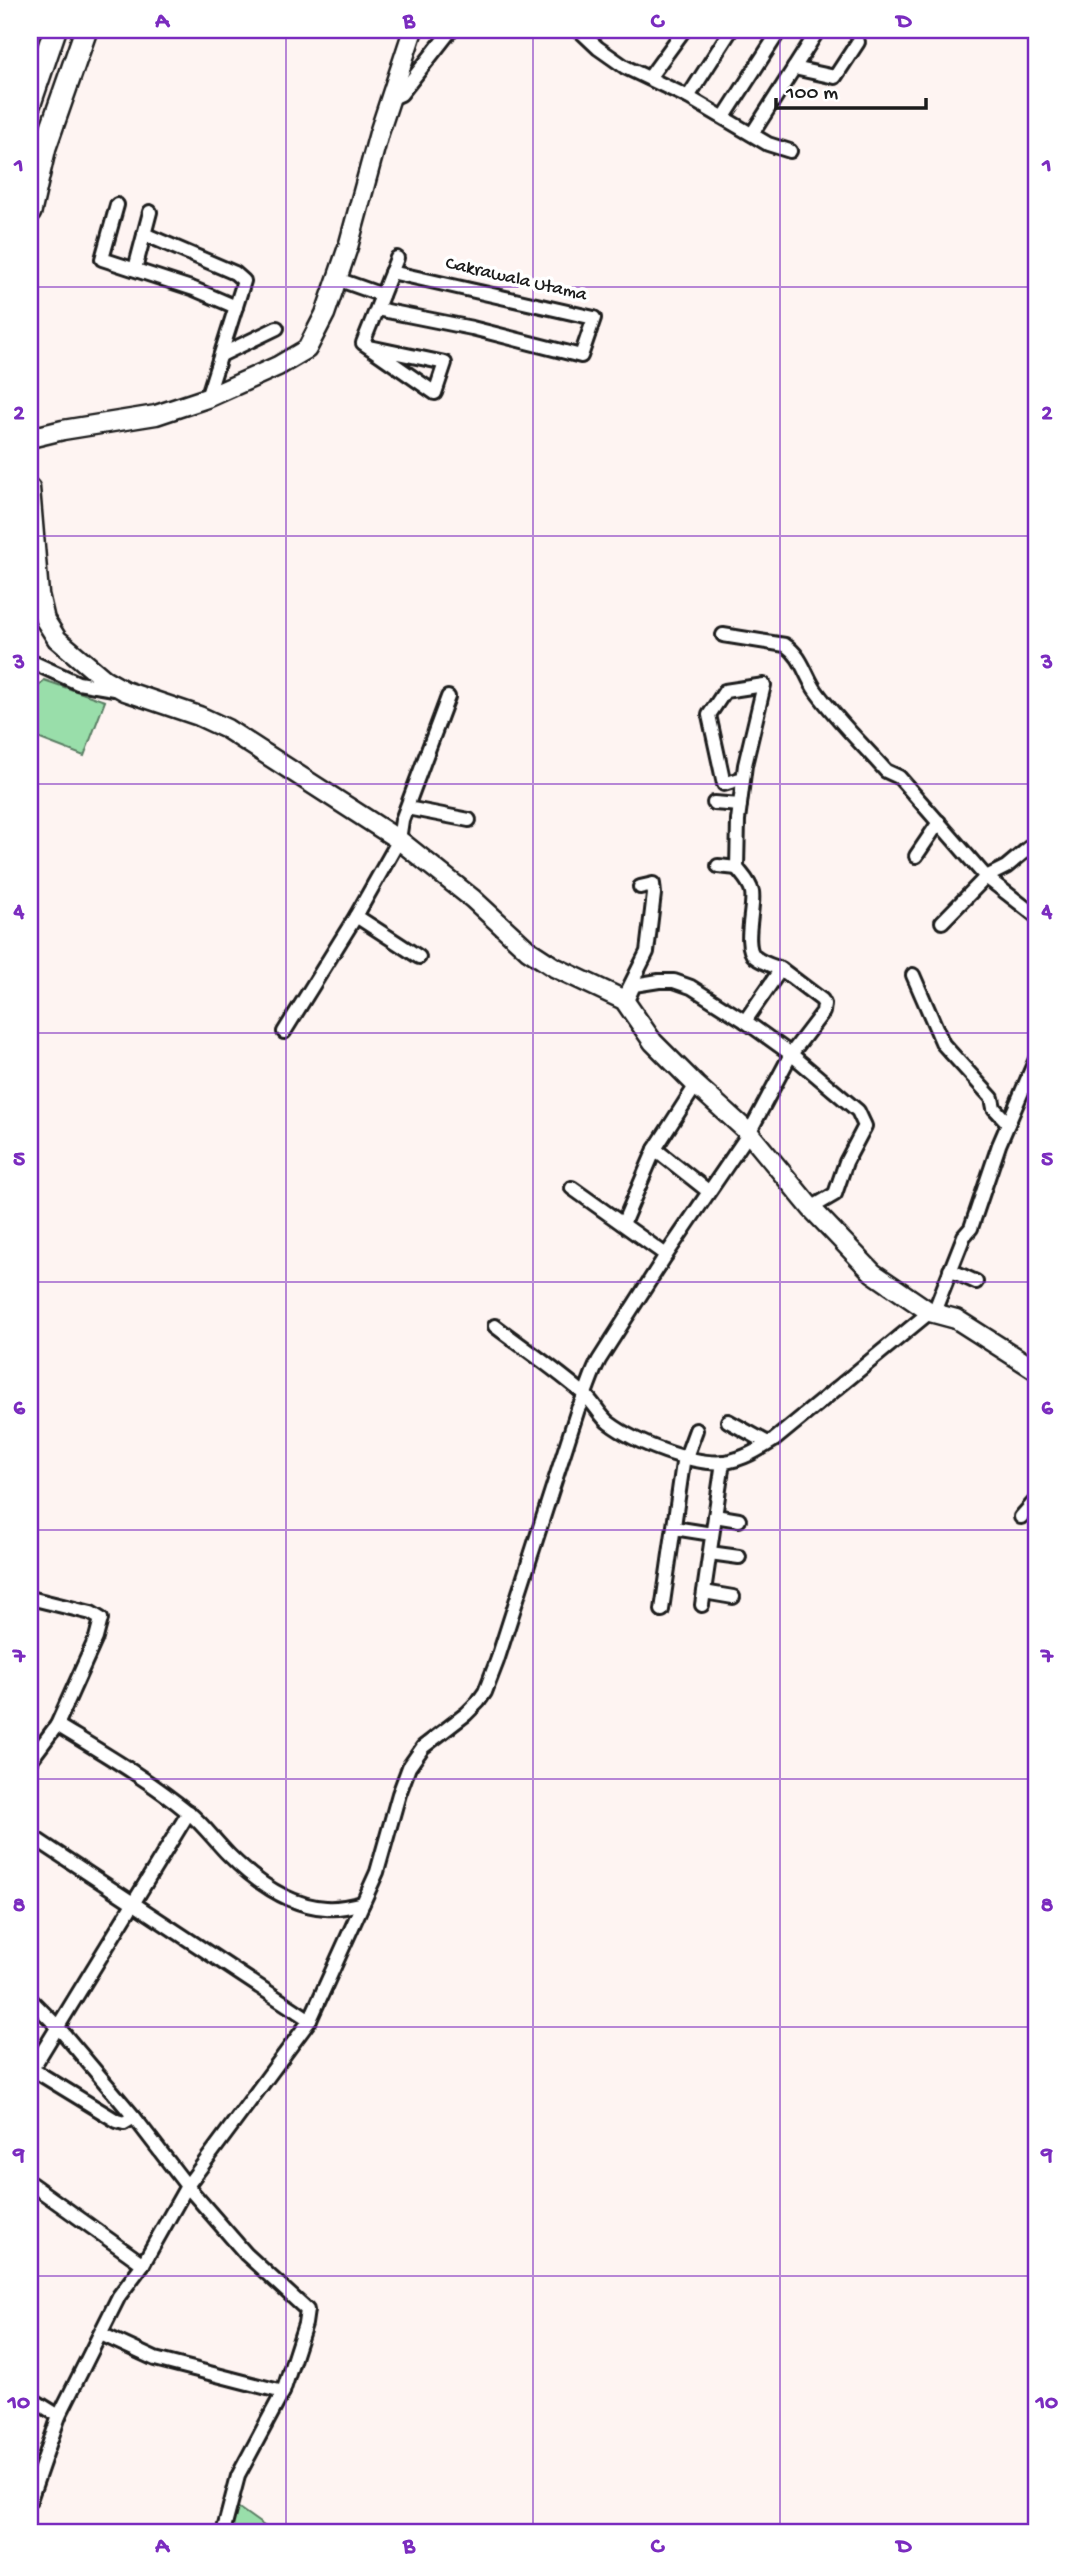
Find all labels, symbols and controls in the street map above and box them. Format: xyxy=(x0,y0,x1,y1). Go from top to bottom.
text: A xyxy=(154,9,170,36)
text: B xyxy=(402,9,416,36)
text: C xyxy=(651,9,666,36)
text: D xyxy=(895,9,913,36)
scale bar xyxy=(776,66,926,110)
text: 100 m xyxy=(785,82,838,107)
text: 1 xyxy=(13,153,24,180)
text: 1 xyxy=(1041,153,1052,180)
street label: Cakrawala Utama xyxy=(443,253,590,308)
text: 2 xyxy=(13,401,25,428)
text: 2 xyxy=(1041,401,1053,428)
text: 3 xyxy=(12,650,25,677)
text: 3 xyxy=(1040,650,1053,677)
text: 4 xyxy=(13,899,25,926)
text: 4 xyxy=(1041,899,1053,926)
text: 5 xyxy=(13,1147,25,1174)
text: 5 xyxy=(1041,1147,1053,1174)
text: 6 xyxy=(13,1396,26,1423)
text: 6 xyxy=(1041,1396,1054,1423)
text: 7 xyxy=(12,1644,26,1671)
text: 7 xyxy=(1040,1644,1054,1671)
text: 8 xyxy=(13,1893,26,1920)
text: 8 xyxy=(1041,1893,1054,1920)
text: 9 xyxy=(12,2142,25,2169)
text: 9 xyxy=(1040,2142,1053,2169)
text: 10 xyxy=(7,2390,30,2417)
text: 10 xyxy=(1035,2390,1058,2417)
text: A xyxy=(154,2534,170,2561)
text: B xyxy=(402,2534,416,2561)
text: C xyxy=(651,2534,666,2561)
text: D xyxy=(895,2534,913,2561)

